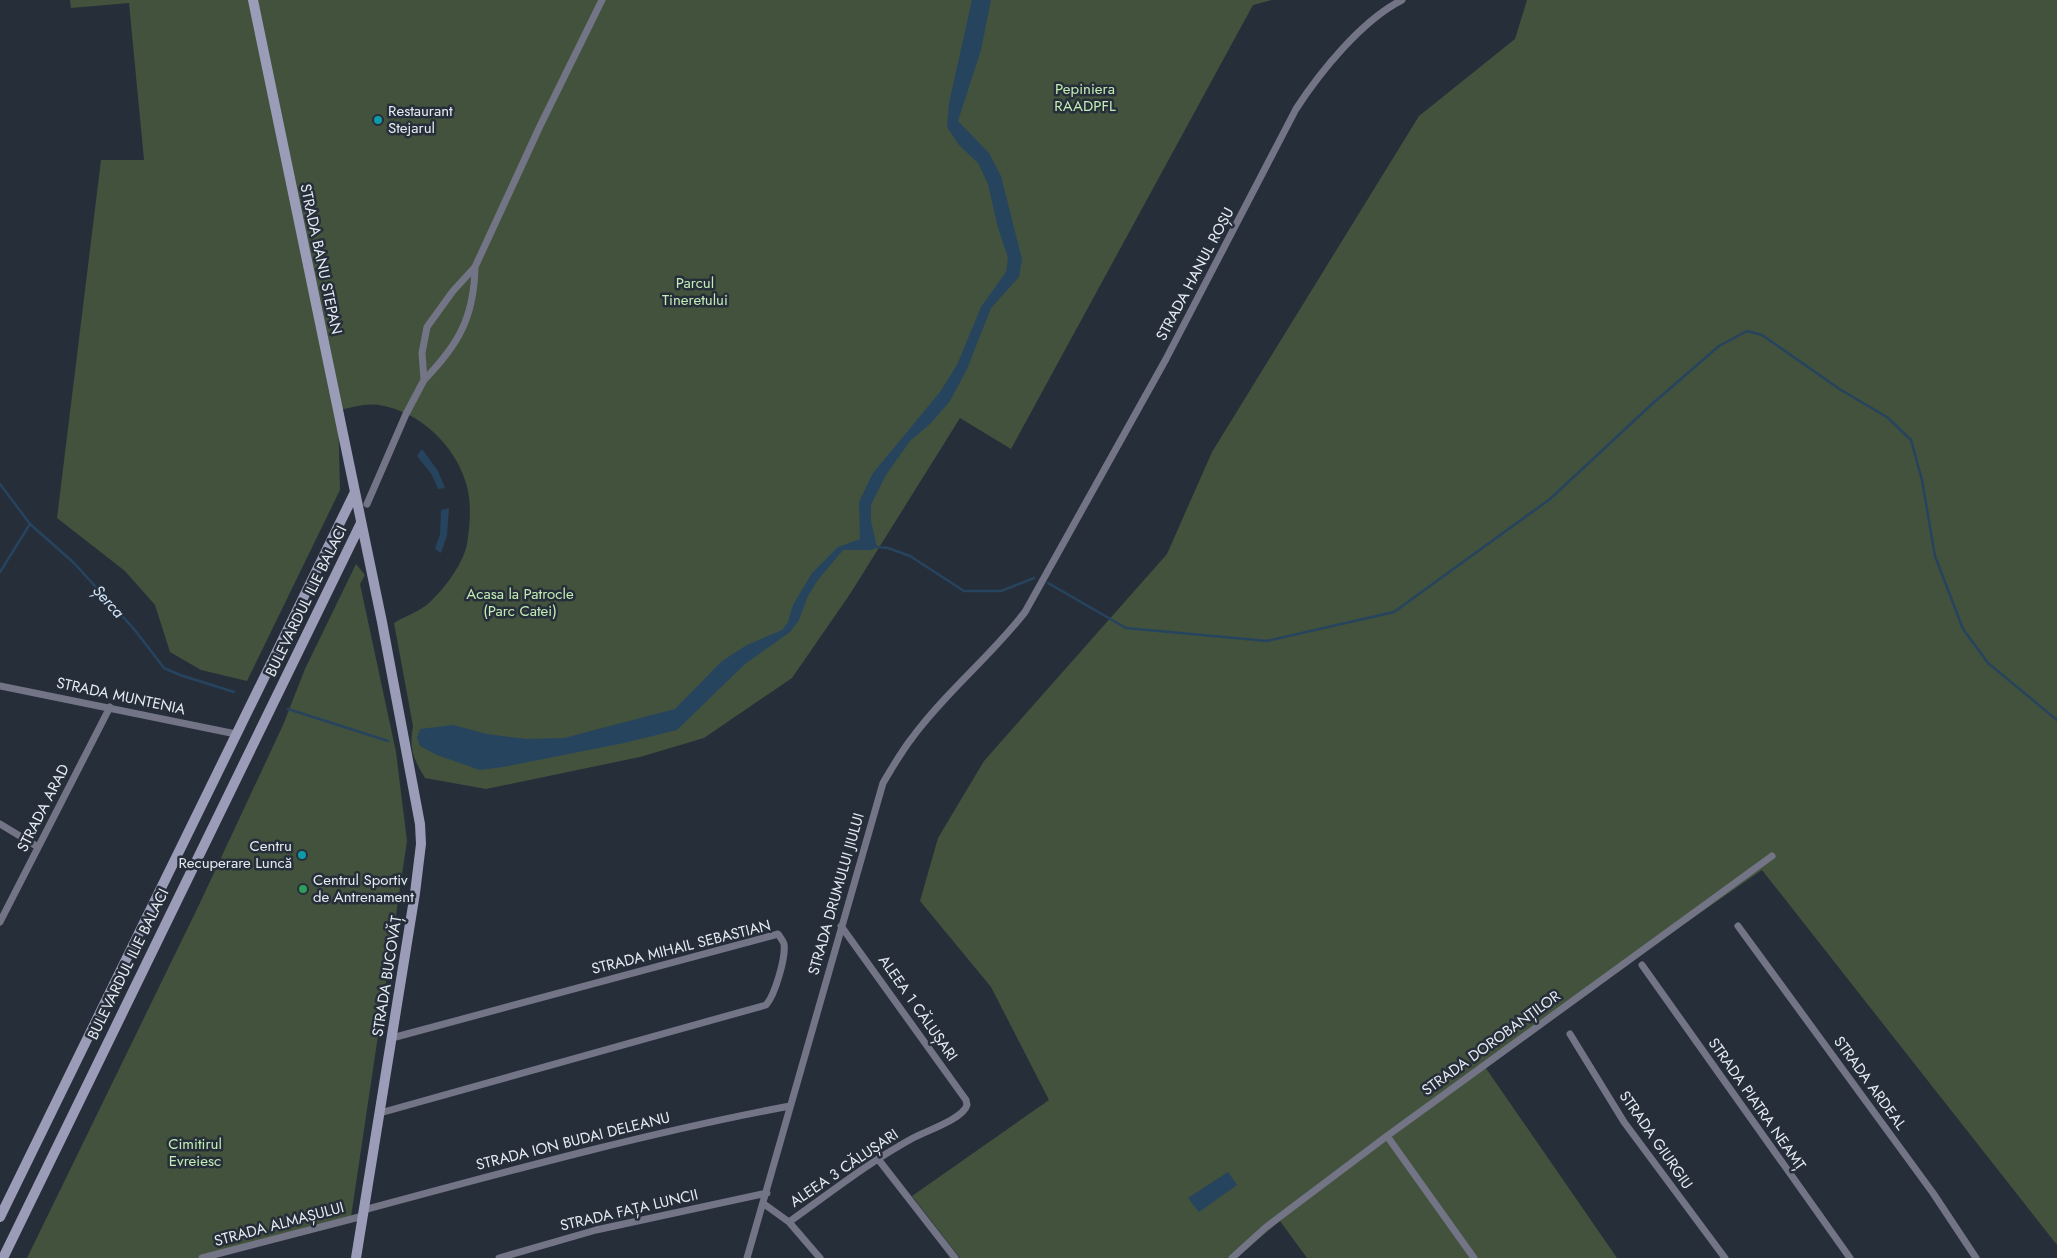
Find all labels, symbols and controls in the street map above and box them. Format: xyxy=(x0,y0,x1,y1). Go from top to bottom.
park label: Pepiniera RAADPFL xyxy=(1054,78,1116,117)
place label: Restaurant Stejarul xyxy=(388,100,453,139)
marker: Restaurant Stejarul xyxy=(372,114,384,126)
street label: STRADA BANU STEPAN xyxy=(294,182,348,336)
street label: STRADA HANUL ROȘU xyxy=(1150,203,1240,345)
park label: Parcul Tineretului xyxy=(662,272,728,311)
street label: BULEVARDUL ILIE BALACI xyxy=(260,522,352,680)
water label: Șerca xyxy=(87,580,130,623)
park label: Acasa la Patrocle (Parc Catei) xyxy=(466,583,574,622)
street label: STRADA MUNTENIA xyxy=(55,672,188,720)
street label: STRADA ARAD xyxy=(11,760,75,856)
street label: STRADA DRUMULUI JIULUI xyxy=(802,810,870,978)
place label: Centru Recuperare Luncă xyxy=(178,835,292,874)
marker: Centru Recuperare Luncă xyxy=(296,849,308,861)
place label: Centrul Sportiv de Antrenament xyxy=(313,869,414,908)
marker: Centrul Sportiv de Antrenament xyxy=(297,883,309,895)
street label: BULEVARDUL ILIE BALACI xyxy=(82,885,174,1043)
street label: STRADA BUCOVĂȚ xyxy=(367,914,407,1038)
street label: STRADA MIHAIL SEBASTIAN xyxy=(589,914,773,980)
street label: ALEEA 1 CĂLUȘARI xyxy=(873,950,963,1066)
street label: STRADA DOROBANȚILOR xyxy=(1417,985,1565,1101)
street label: STRADA ARDEAL xyxy=(1828,1032,1912,1135)
street label: STRADA PIATRA NEAMȚ xyxy=(1703,1033,1811,1175)
street label: STRADA GIURGIU xyxy=(1614,1086,1698,1194)
street label: STRADA ION BUDAI DELEANU xyxy=(474,1106,672,1176)
street label: ALEEA 3 CĂLUȘARI xyxy=(785,1124,903,1212)
park label: Cimitirul Evreiesc xyxy=(168,1133,222,1172)
street label: STRADA FAȚA LUNCII xyxy=(558,1183,700,1237)
street label: STRADA ALMAȘULUI xyxy=(212,1196,346,1252)

